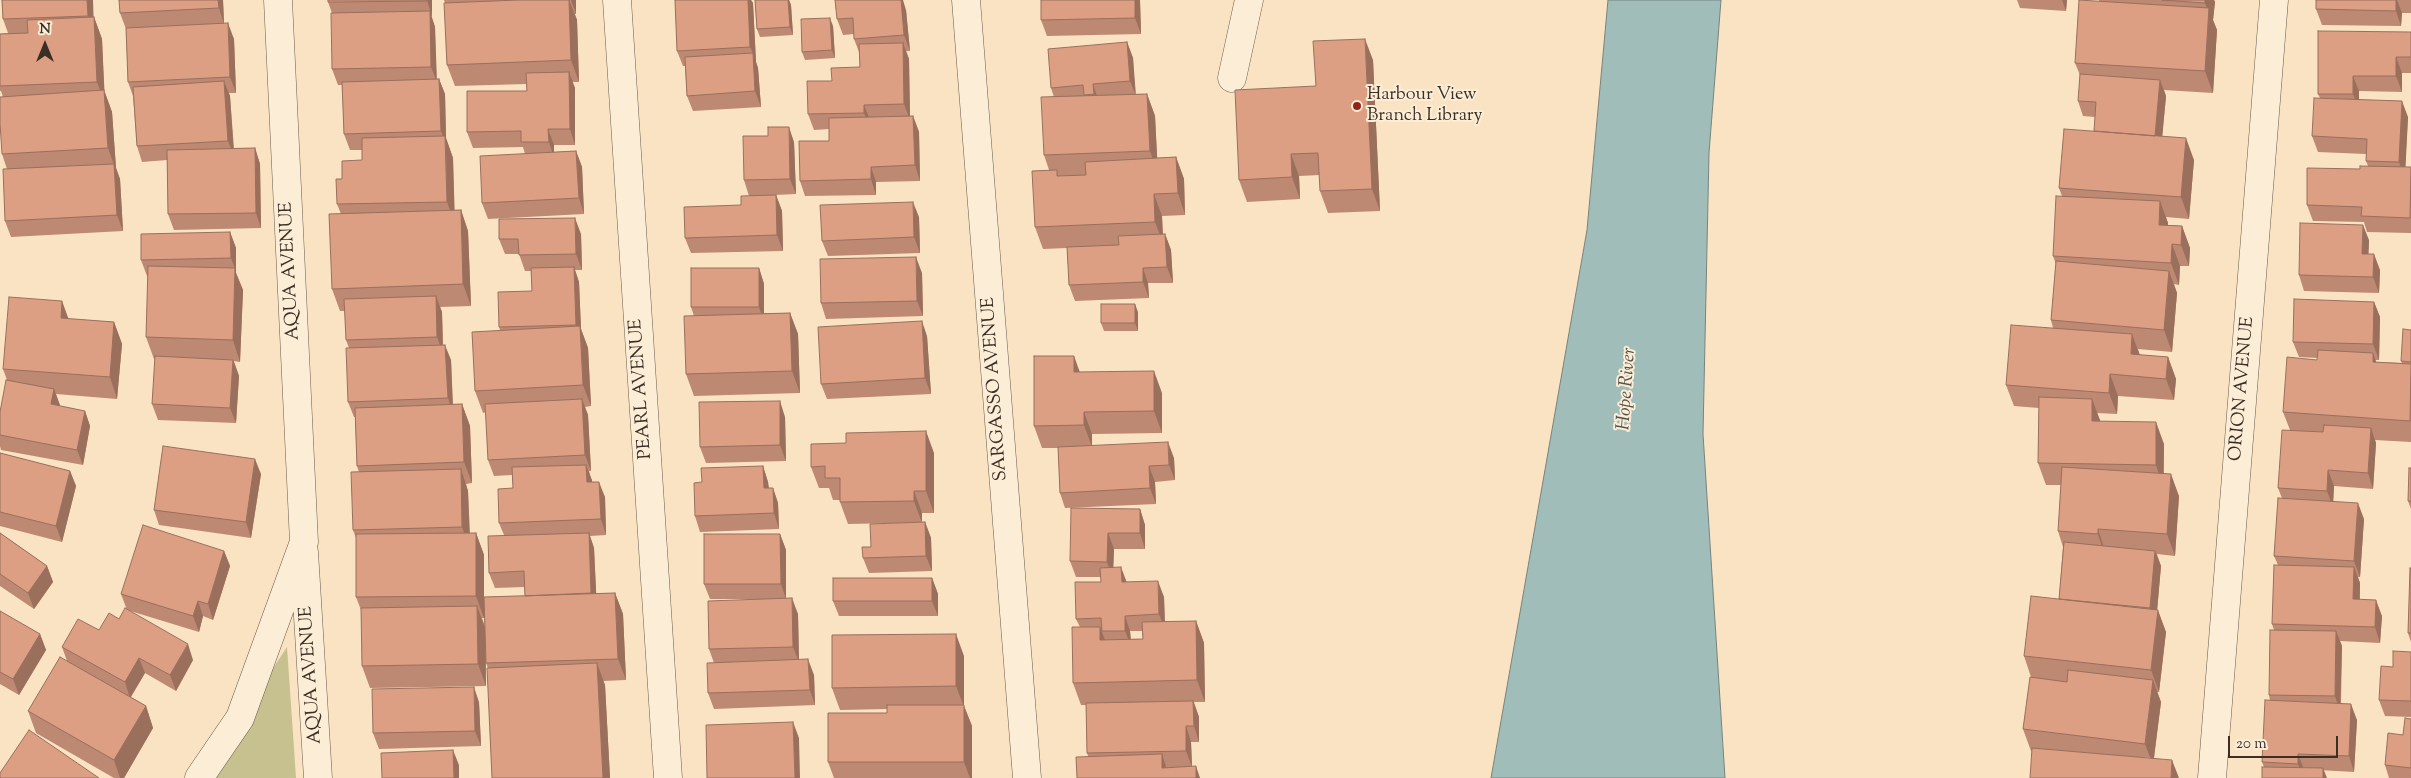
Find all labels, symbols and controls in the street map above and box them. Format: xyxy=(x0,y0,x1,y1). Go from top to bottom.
north arrow xyxy=(20,20,70,70)
text: N xyxy=(39,20,51,40)
place label: Harbour View Branch Library xyxy=(1367,85,1482,128)
marker: Harbour View Branch Library xyxy=(1351,100,1363,112)
street label: AQUA AVENUE xyxy=(277,201,305,341)
street label: SARGASSO AVENUE xyxy=(979,296,1013,482)
street label: ORION AVENUE xyxy=(2226,316,2260,462)
street label: PEARL AVENUE xyxy=(626,318,658,460)
water label: Hope River xyxy=(1614,347,1642,431)
street label: AQUA AVENUE xyxy=(296,605,328,745)
scale bar xyxy=(2231,726,2341,758)
text: 20 m xyxy=(2236,734,2267,755)

